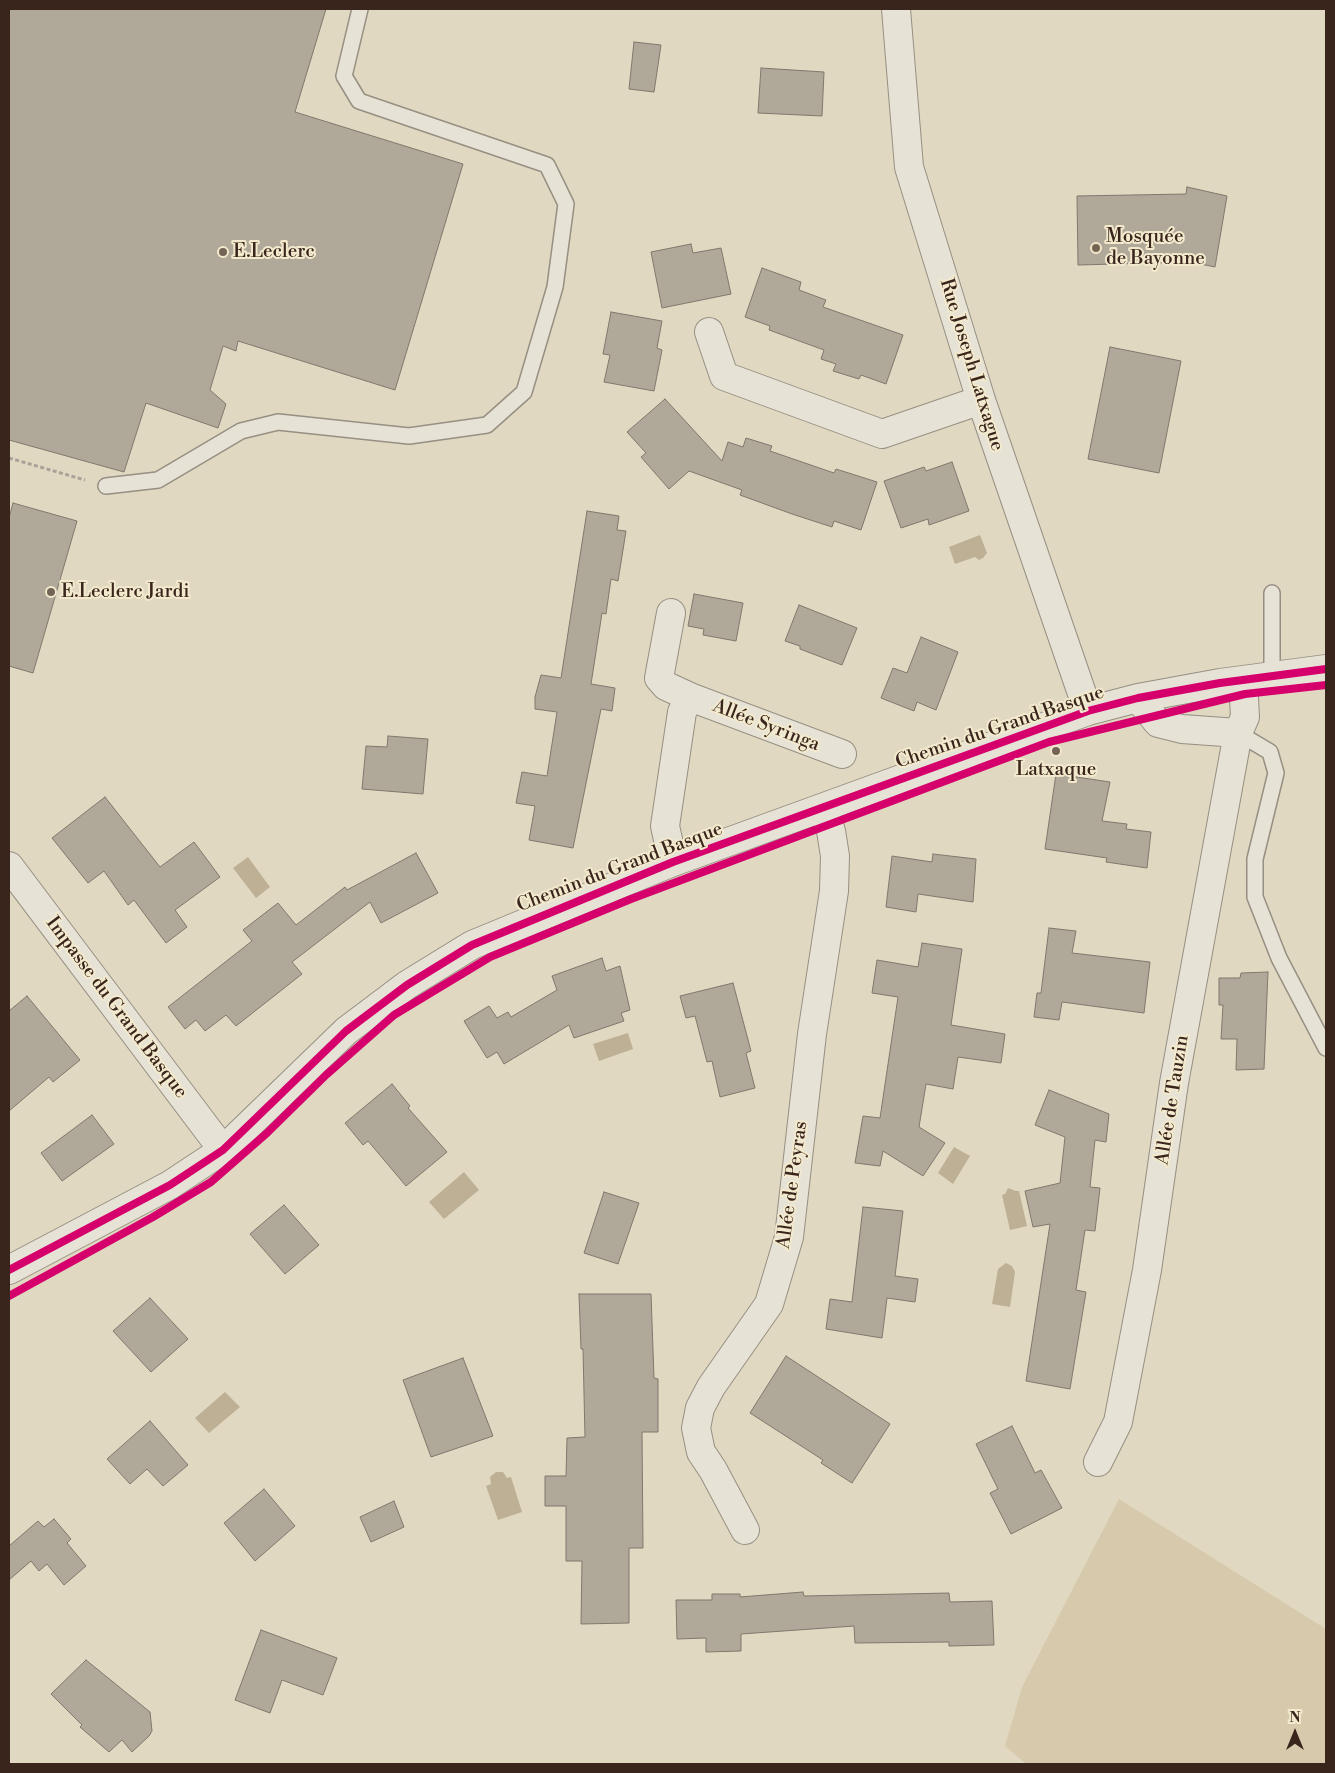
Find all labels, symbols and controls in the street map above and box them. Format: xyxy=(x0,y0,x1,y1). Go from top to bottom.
place label: Mosquée de Bayonne xyxy=(1106,226,1205,270)
place label: E.Leclerc xyxy=(233,241,315,263)
marker: Mosquée de Bayonne xyxy=(1090,242,1102,254)
marker: E.Leclerc xyxy=(217,246,229,258)
street label: Rue Joseph Latxague xyxy=(934,276,1008,454)
place label: E.Leclerc Jardi xyxy=(61,581,190,603)
marker: E.Leclerc Jardi xyxy=(45,586,57,598)
street label: Chemin du Grand Basque xyxy=(893,682,1107,774)
street label: Allée Syringa xyxy=(709,695,823,757)
marker: Latxaque xyxy=(1050,745,1062,757)
place label: Latxaque xyxy=(1016,759,1096,781)
street label: Chemin du Grand Basque xyxy=(514,818,726,918)
street label: Impasse du Grand Basque xyxy=(40,913,192,1103)
street label: Allée de Tauzin xyxy=(1151,1033,1195,1167)
street label: Allée de Peyras xyxy=(773,1120,813,1250)
north arrow xyxy=(1270,1708,1320,1758)
text: N xyxy=(1289,1709,1301,1727)

